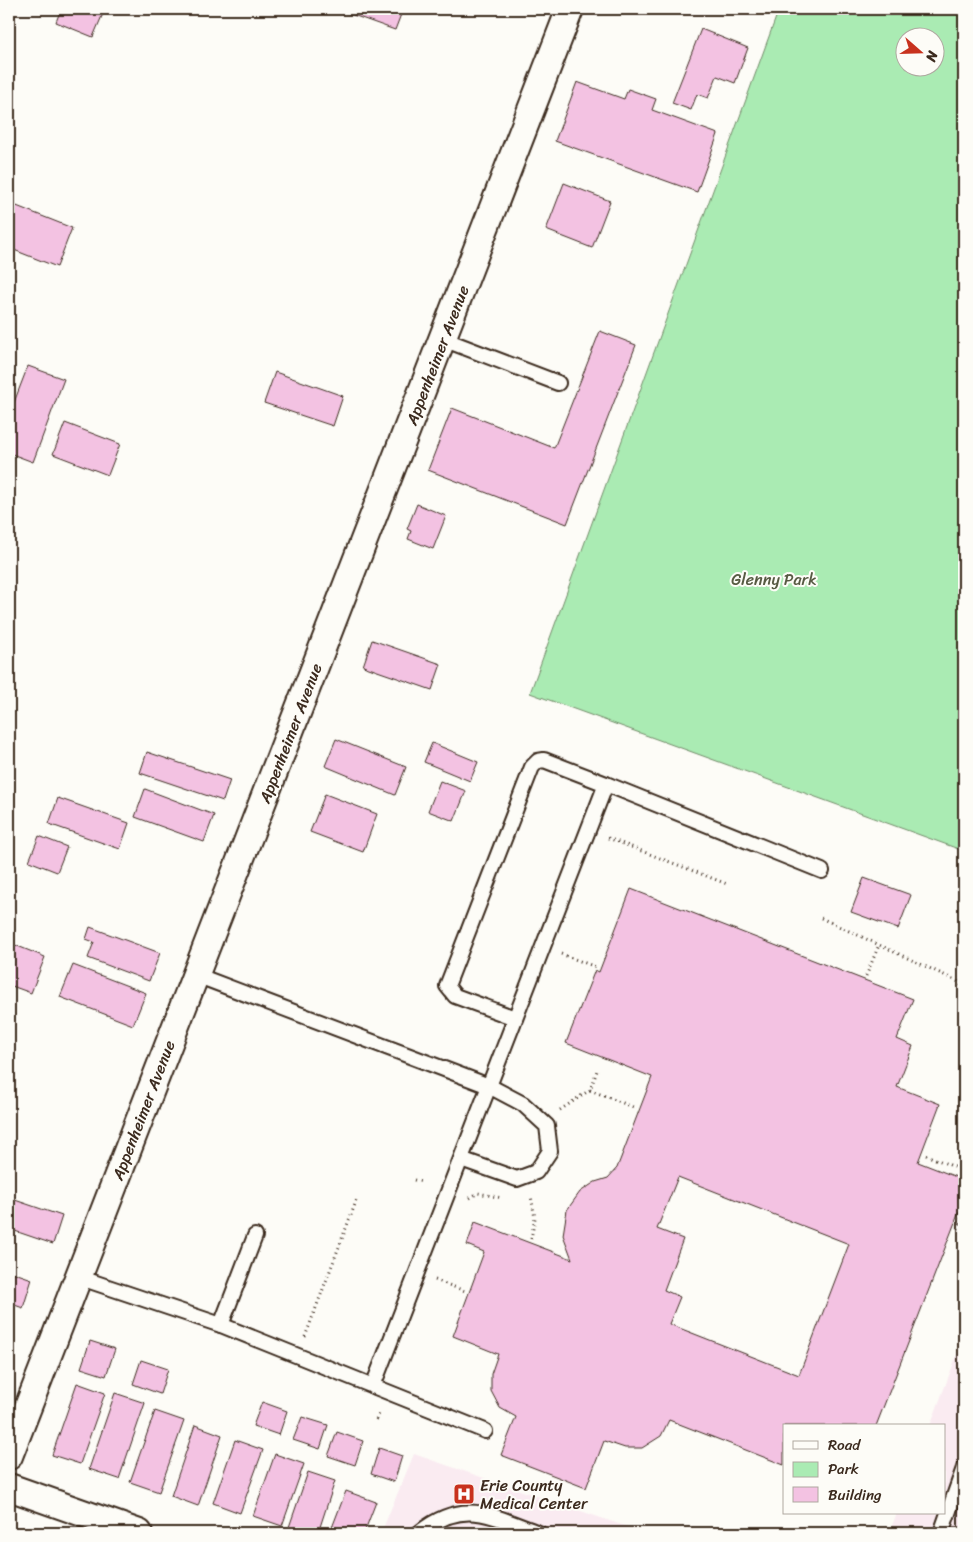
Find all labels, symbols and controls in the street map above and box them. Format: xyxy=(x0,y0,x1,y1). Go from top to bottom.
north arrow xyxy=(896,28,946,78)
text: N xyxy=(918,47,945,65)
street label: Appenheimer Avenue xyxy=(397,281,478,430)
park label: Glenny Park xyxy=(731,565,817,594)
street label: Appenheimer Avenue xyxy=(250,659,331,808)
street label: Appenheimer Avenue xyxy=(103,1036,184,1185)
legend xyxy=(783,1424,946,1514)
text: Road xyxy=(828,1432,861,1458)
text: Park xyxy=(828,1456,859,1482)
place label: Erie County Medical Center xyxy=(480,1471,589,1518)
hospital icon: Erie County Medical Center xyxy=(452,1482,476,1506)
text: Building xyxy=(828,1482,882,1508)

